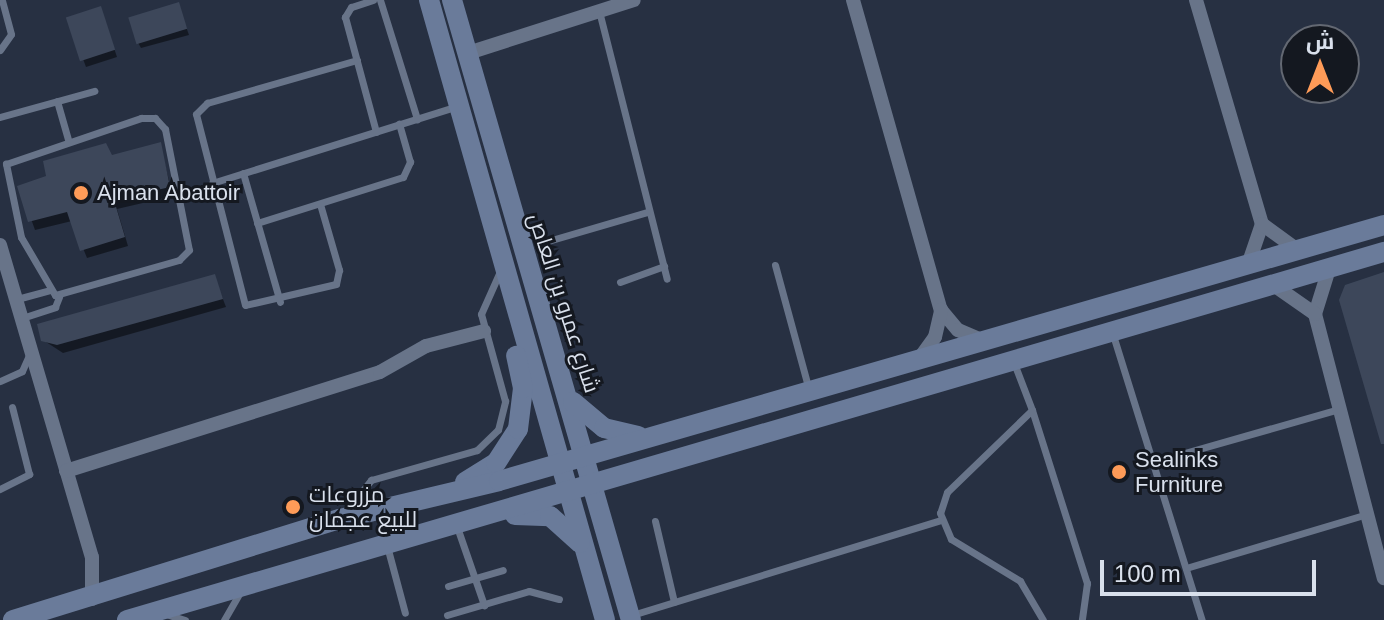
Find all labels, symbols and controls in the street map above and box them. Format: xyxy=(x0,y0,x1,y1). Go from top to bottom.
north arrow xyxy=(1280,24,1360,104)
text: ش xyxy=(1306,29,1334,54)
place label: Ajman Abattoir xyxy=(97,180,241,206)
marker: Ajman Abattoir xyxy=(72,184,90,202)
street label: شارع عمرو بن العاص xyxy=(523,210,605,396)
place label: Sealinks Furniture xyxy=(1135,446,1223,498)
marker: Sealinks Furniture xyxy=(1110,463,1128,481)
place label: مزروعات للبيع عجمان xyxy=(309,481,417,532)
marker: مزروعات للبيع عجمان xyxy=(284,498,302,516)
scale bar xyxy=(1104,544,1320,594)
text: 100 m xyxy=(1114,560,1181,587)

